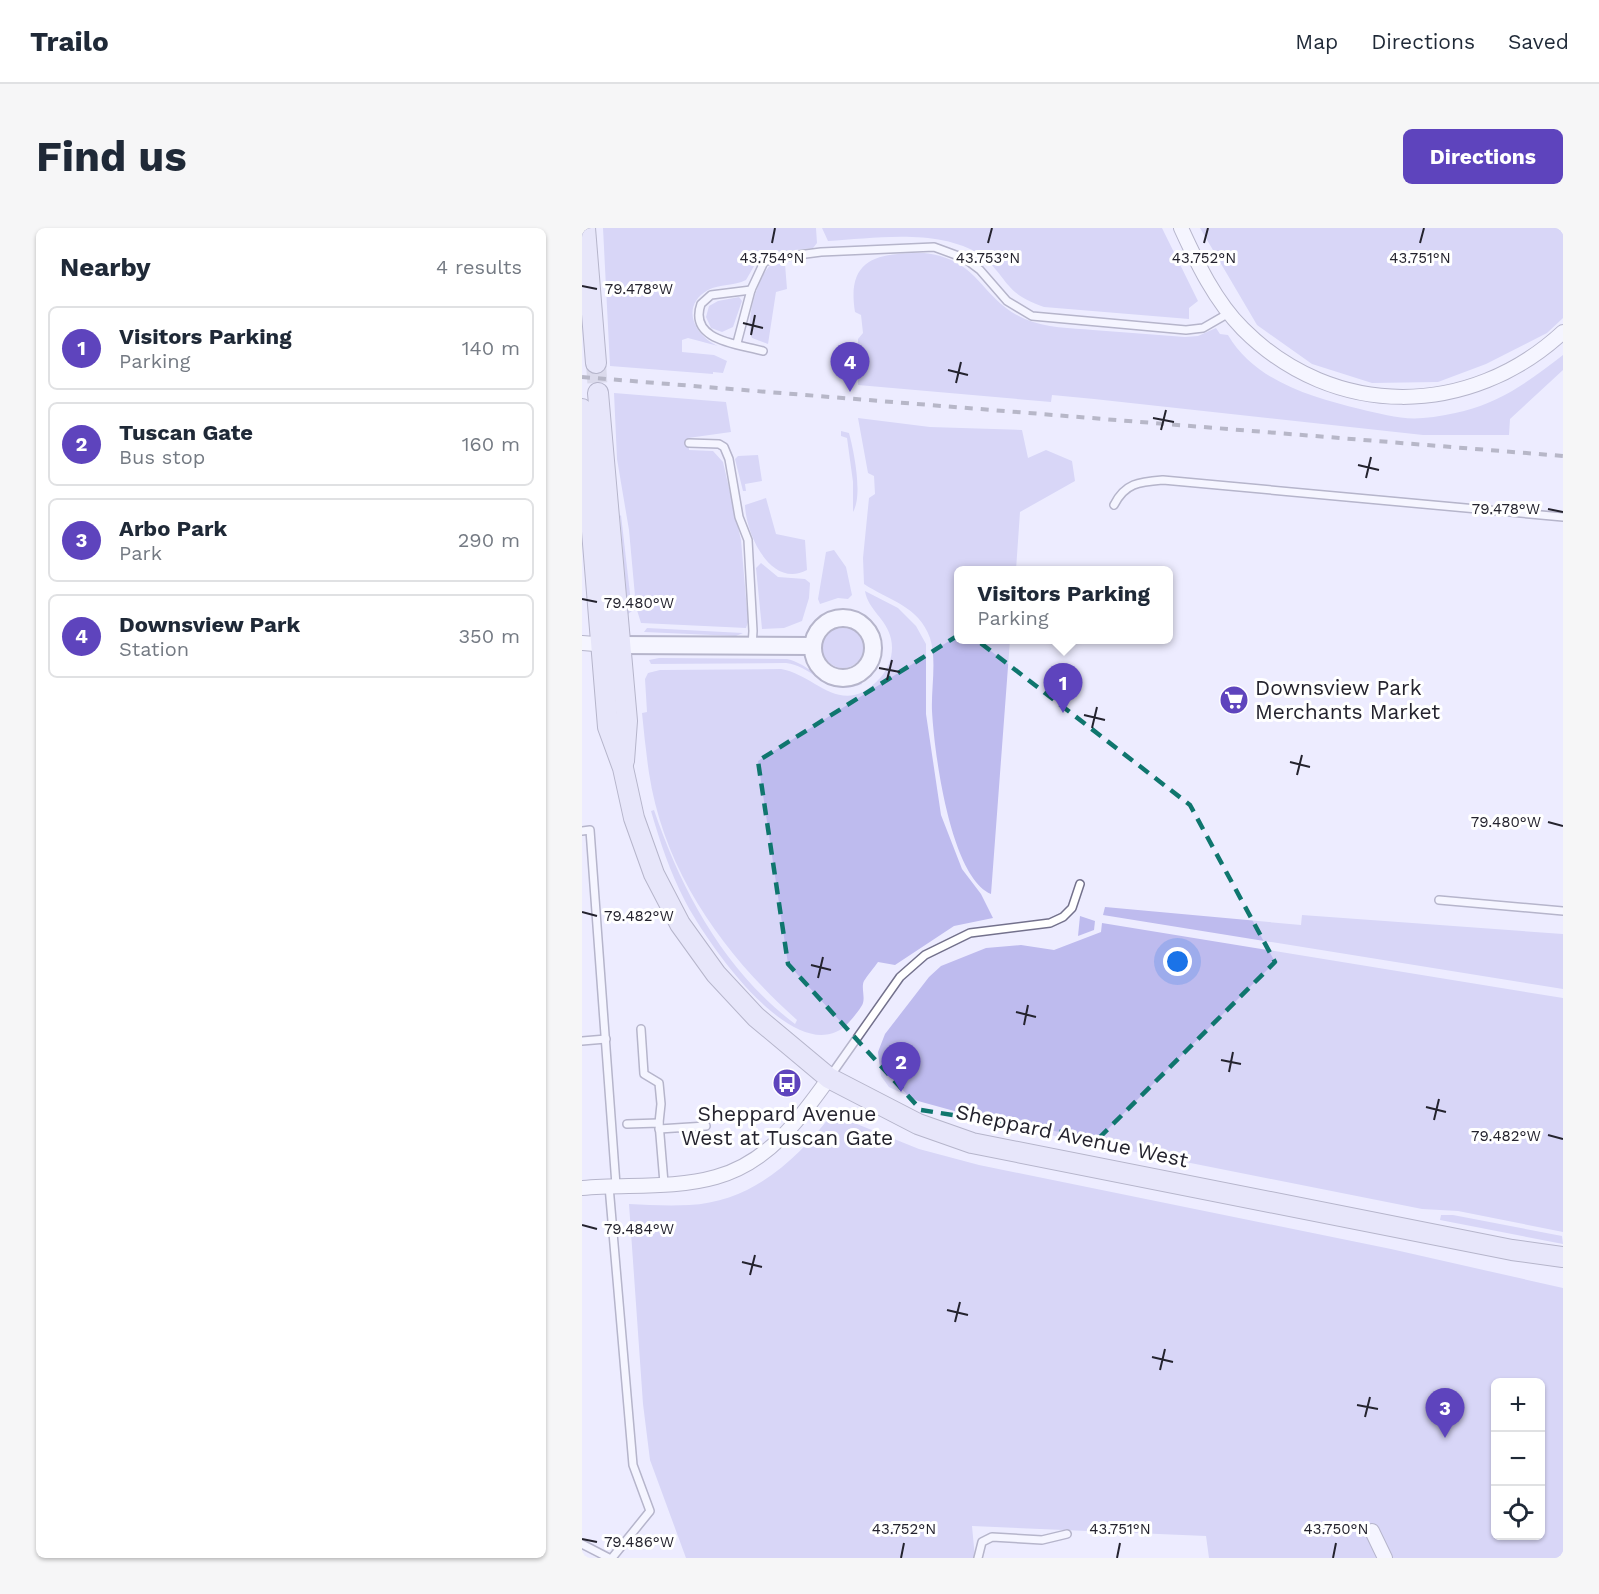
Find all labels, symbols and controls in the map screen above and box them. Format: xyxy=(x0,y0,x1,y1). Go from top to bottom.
text: Trailo xyxy=(30,25,109,58)
text: Map xyxy=(1295,29,1338,54)
text: Directions xyxy=(1371,29,1475,54)
text: Saved xyxy=(1508,29,1569,54)
button: Directions xyxy=(1403,129,1563,184)
text: Find us xyxy=(36,132,187,181)
text: 43.754°N xyxy=(740,249,804,267)
text: 43.753°N xyxy=(956,249,1020,267)
text: 43.752°N xyxy=(1172,249,1236,267)
text: 43.751°N xyxy=(1389,249,1451,267)
text: Nearby xyxy=(60,252,151,282)
text: 4 results xyxy=(436,255,522,279)
text: 79.478°W xyxy=(605,280,673,298)
text: Visitors Parking xyxy=(119,324,292,349)
text: 1 xyxy=(77,336,86,360)
text: 140 m xyxy=(462,336,520,360)
pin: 4 xyxy=(830,342,870,392)
text: Parking xyxy=(119,349,190,373)
text: Tuscan Gate xyxy=(119,420,253,445)
text: 2 xyxy=(76,432,87,456)
text: 160 m xyxy=(462,432,520,456)
text: Bus stop xyxy=(119,445,205,469)
text: 79.478°W xyxy=(1472,500,1540,518)
text: Arbo Park xyxy=(119,516,227,541)
text: 3 xyxy=(76,528,87,552)
text: 290 m xyxy=(458,528,520,552)
text: Park xyxy=(119,541,162,565)
popup xyxy=(954,566,1173,644)
text: Visitors Parking xyxy=(977,581,1150,606)
text: 79.480°W xyxy=(604,594,674,612)
text: Parking xyxy=(977,606,1049,630)
text: Downsview Park xyxy=(119,612,300,637)
text: 4 xyxy=(75,624,88,648)
text: 350 m xyxy=(458,624,520,648)
text: Station xyxy=(119,637,189,661)
pin: 1 xyxy=(1044,664,1082,713)
place label: Downsview Park Merchants Market xyxy=(1255,675,1440,724)
supermarket icon: Downsview Park Merchants Market xyxy=(1218,684,1250,716)
text: 79.480°W xyxy=(1471,813,1541,831)
text: 79.482°W xyxy=(604,907,674,925)
your location xyxy=(1163,947,1192,976)
pin: 2 xyxy=(882,1042,920,1092)
bus stop icon: Sheppard Avenue West at Tuscan Gate xyxy=(771,1067,803,1099)
street label: Sheppard Avenue West xyxy=(954,1099,1191,1172)
place label: Sheppard Avenue West at Tuscan Gate xyxy=(681,1101,893,1150)
text: 79.482°W xyxy=(1471,1127,1541,1145)
text: 79.484°W xyxy=(604,1220,674,1238)
map controls xyxy=(1491,1378,1545,1540)
button: + xyxy=(1491,1378,1545,1432)
pin: 3 xyxy=(1426,1388,1464,1438)
button: − xyxy=(1491,1432,1545,1486)
button: locate xyxy=(1491,1486,1545,1540)
text: 43.752°N xyxy=(872,1520,936,1538)
text: 43.751°N xyxy=(1089,1520,1151,1538)
text: 43.750°N xyxy=(1304,1520,1368,1538)
text: 79.486°W xyxy=(604,1533,674,1551)

